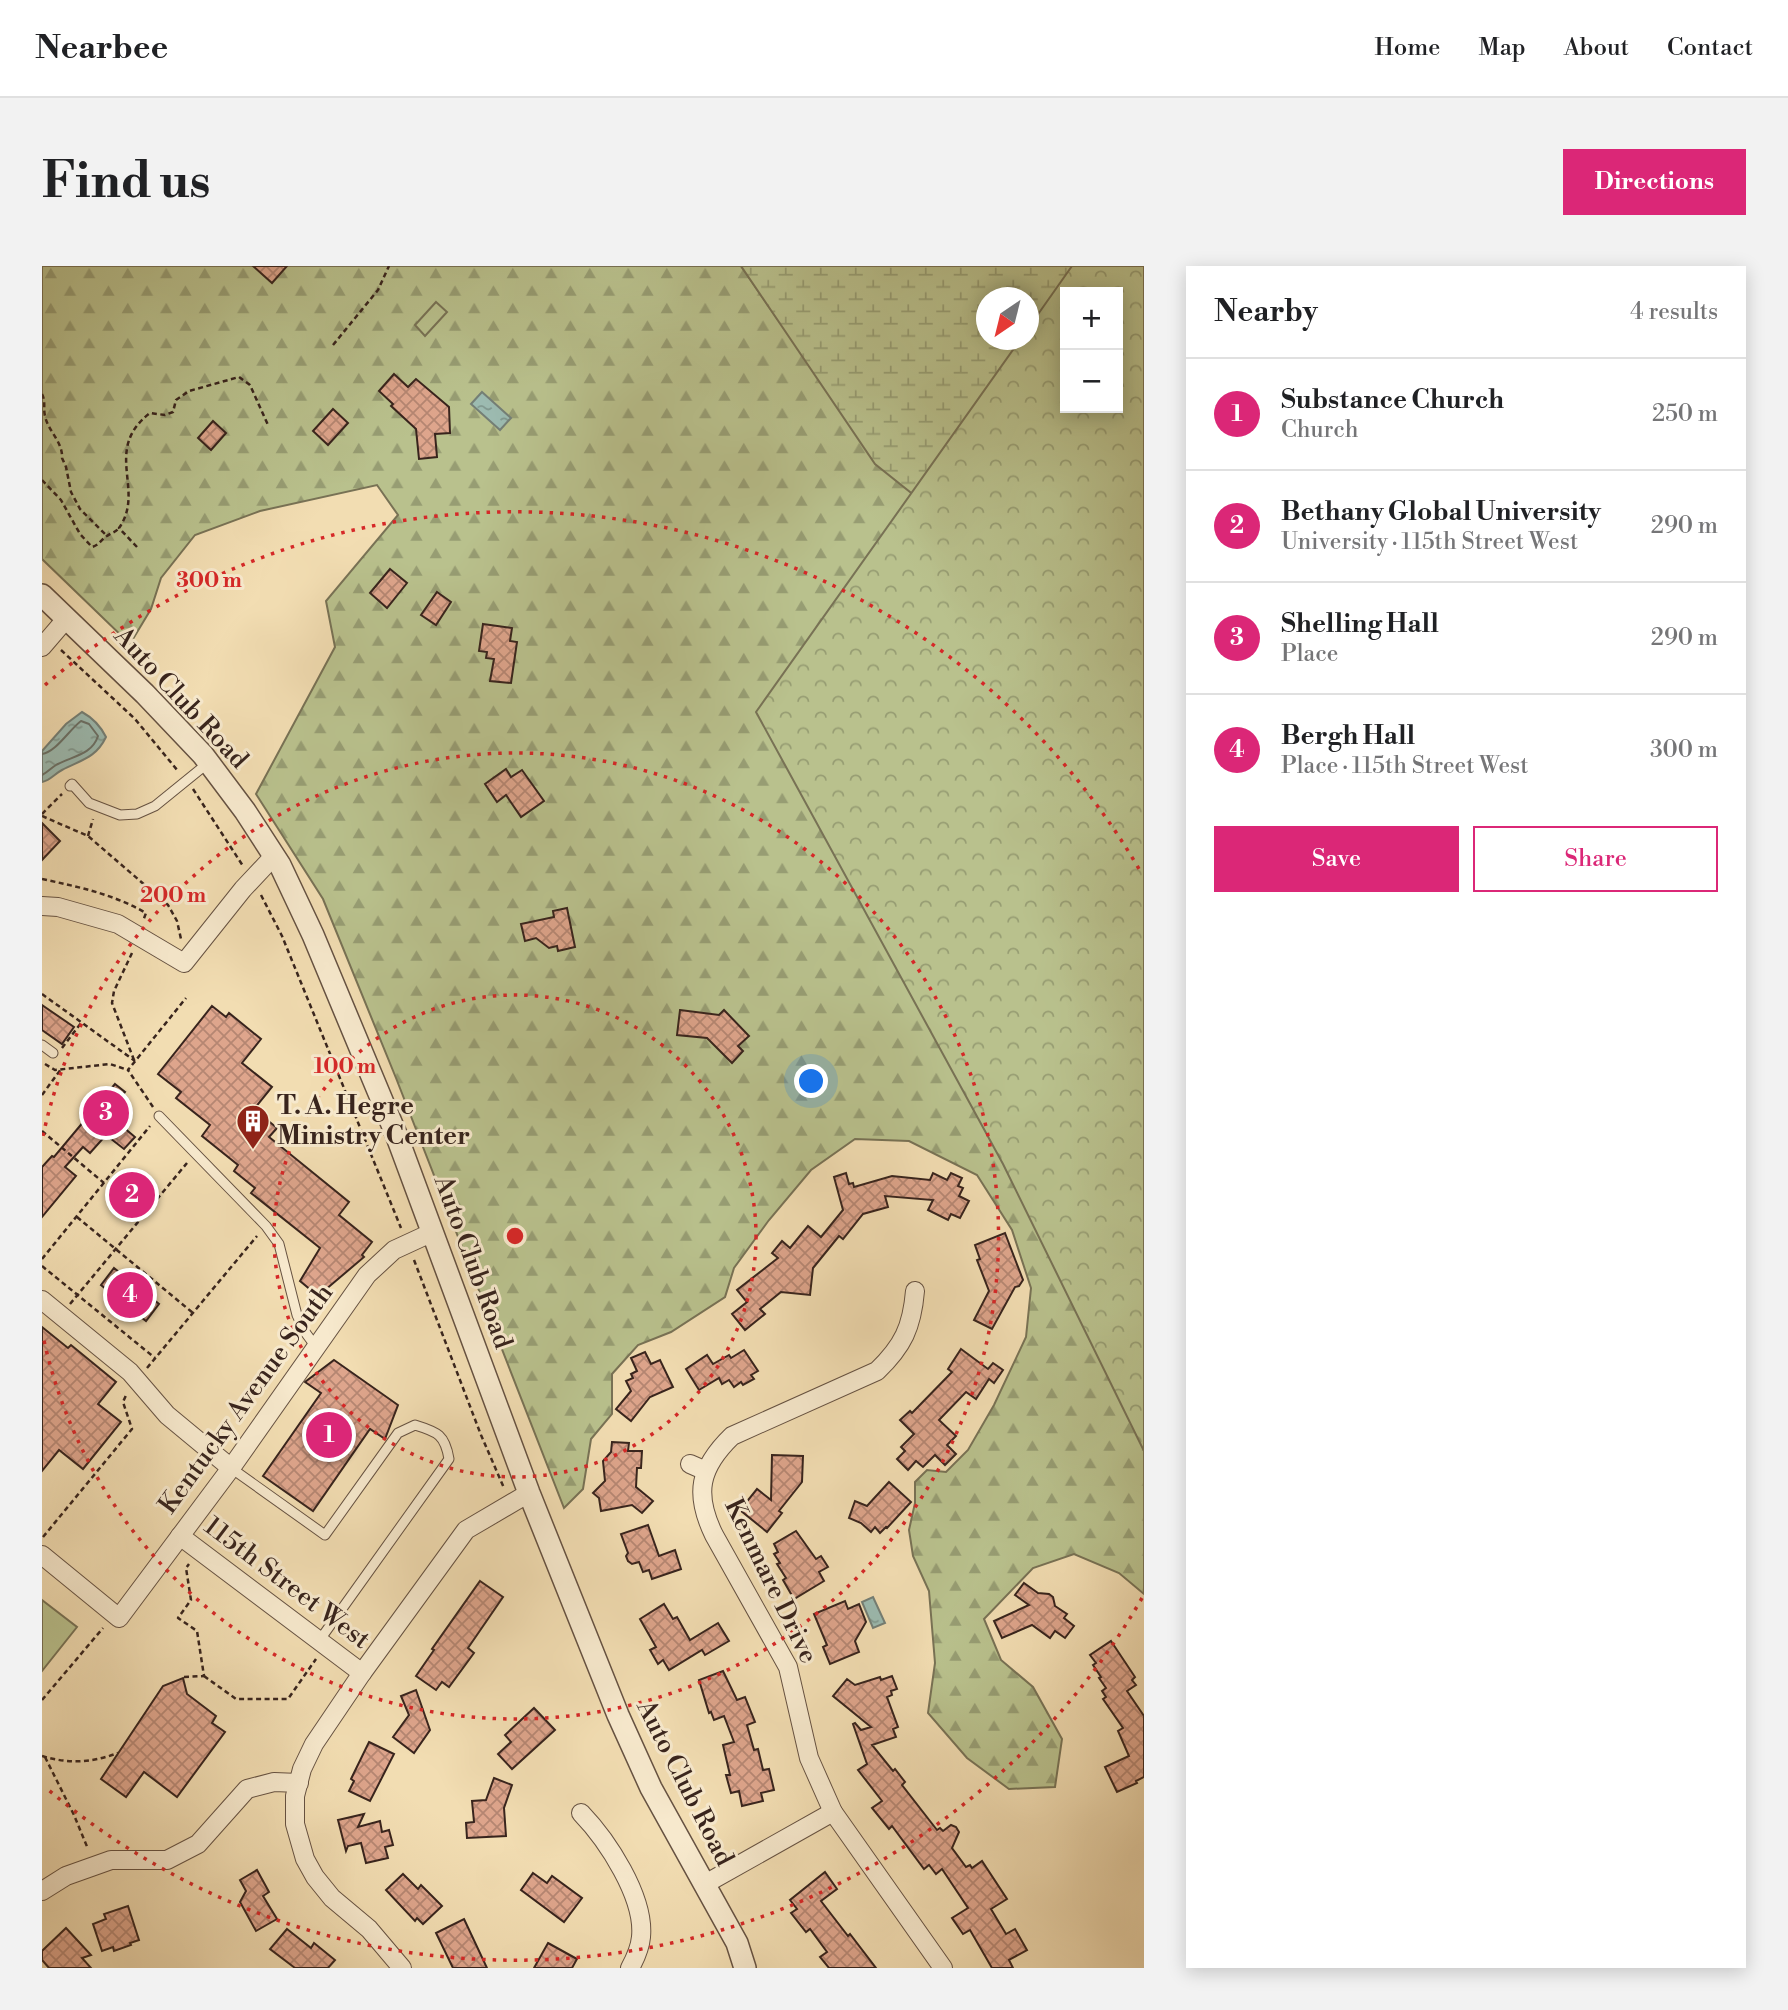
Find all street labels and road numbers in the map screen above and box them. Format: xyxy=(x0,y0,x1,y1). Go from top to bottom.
street label: Auto Club Road xyxy=(107,620,255,776)
street label: Auto Club Road xyxy=(426,1170,519,1353)
street label: Kentucky Avenue South xyxy=(152,1278,340,1520)
street label: Kenmare Drive xyxy=(717,1493,825,1669)
street label: 115th Street West xyxy=(198,1510,376,1656)
street label: Auto Club Road xyxy=(629,1694,741,1872)

